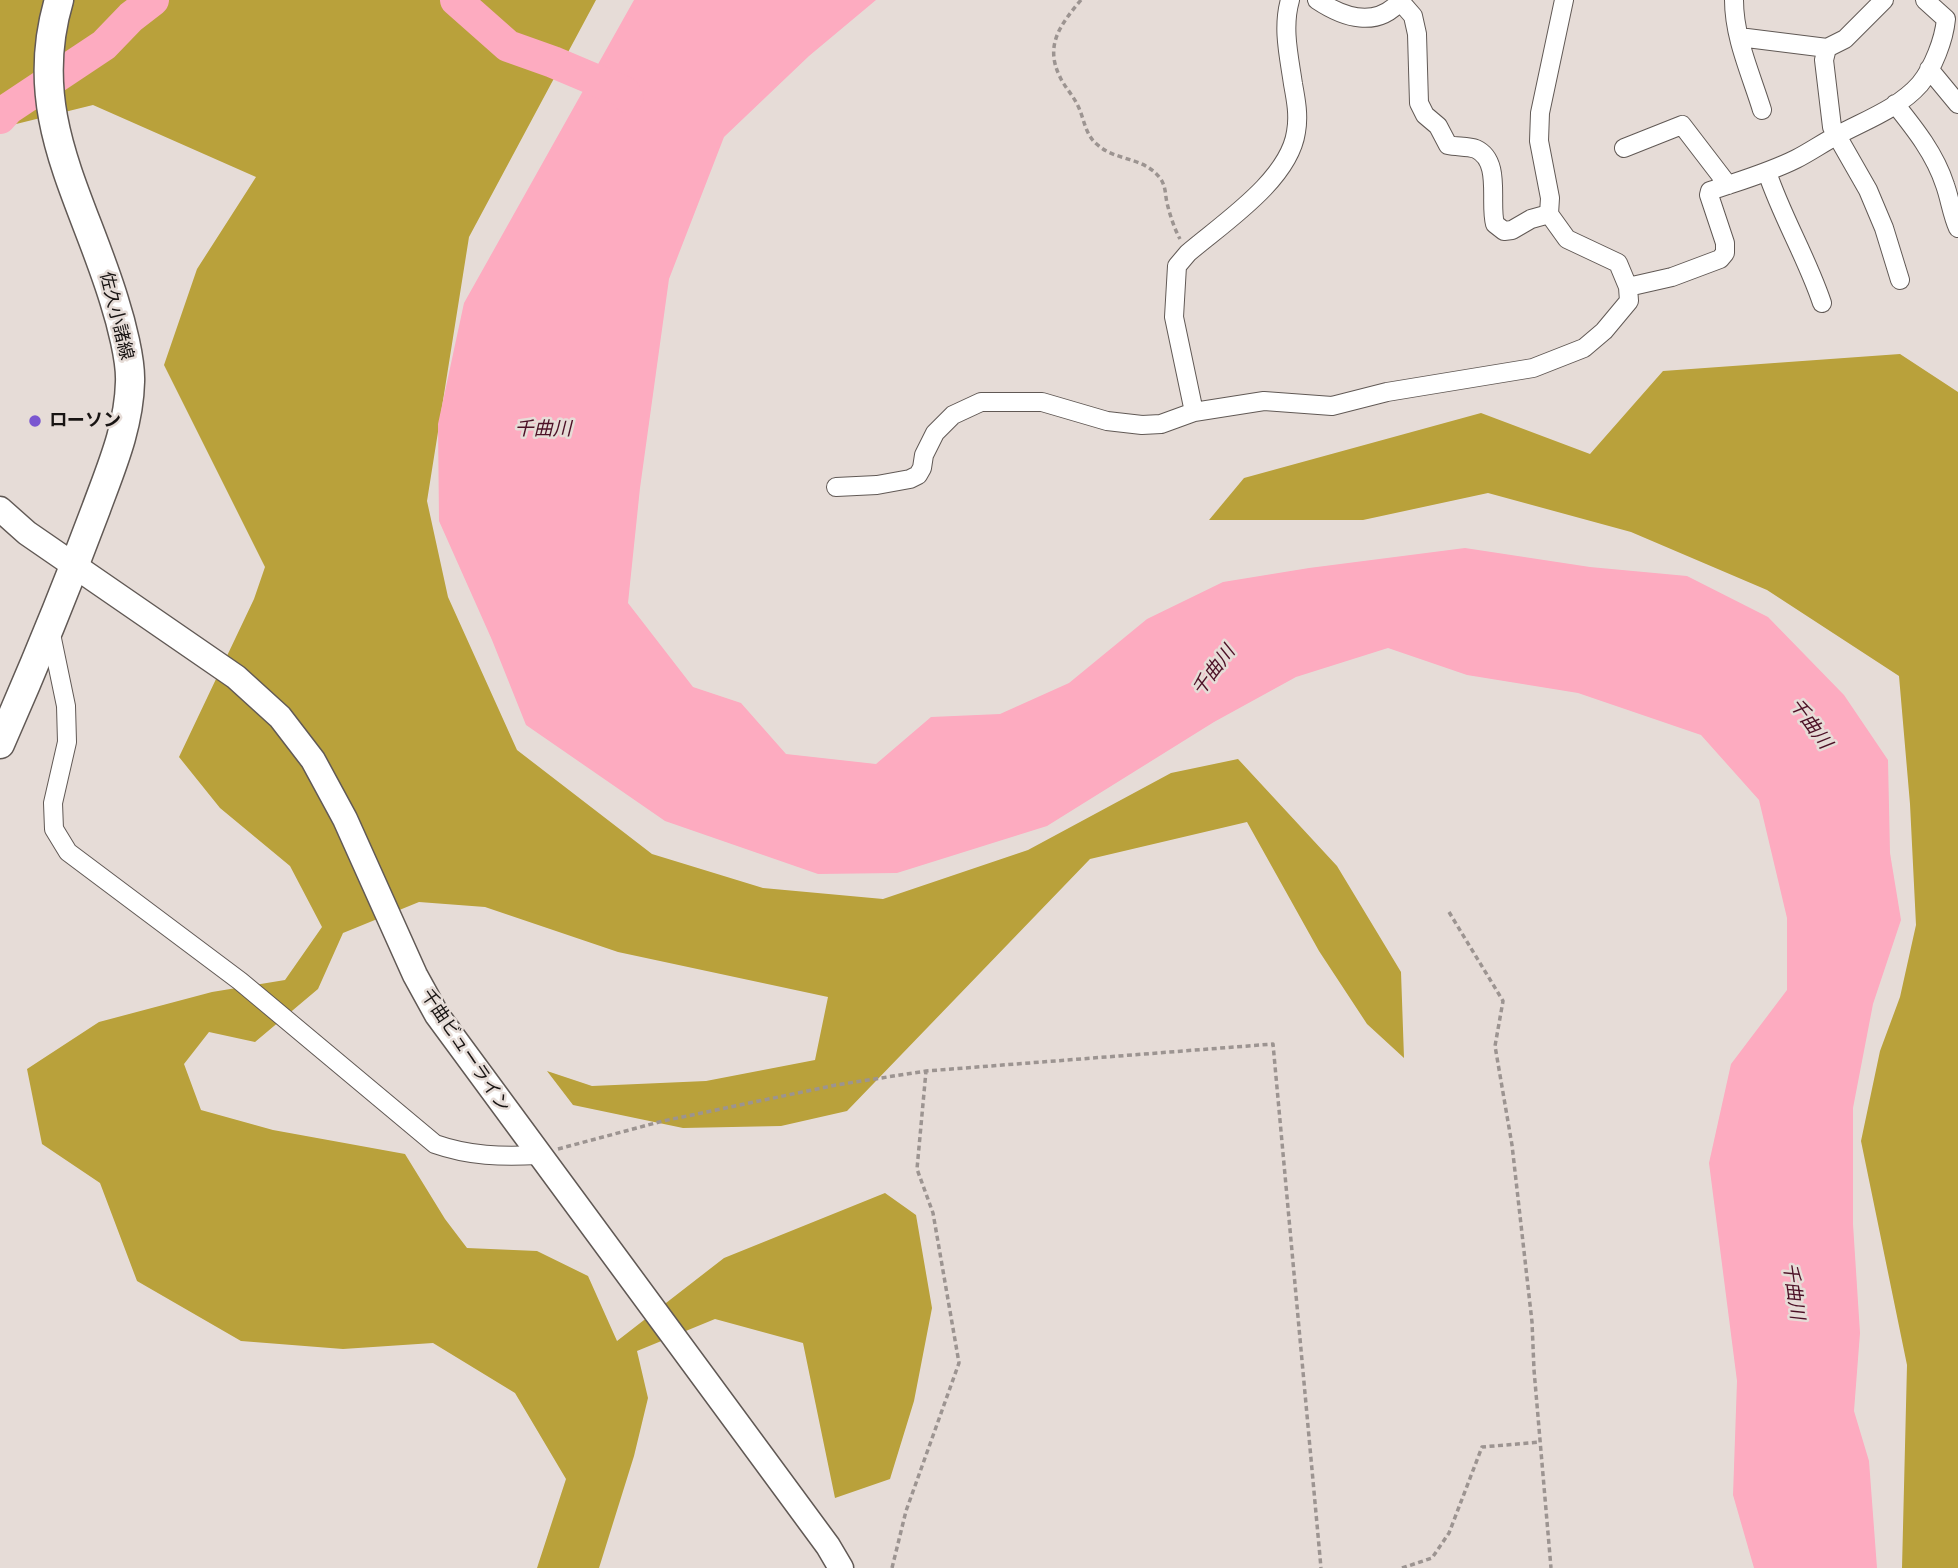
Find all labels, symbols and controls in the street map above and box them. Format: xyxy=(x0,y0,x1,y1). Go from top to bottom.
street label: 佐久小諸線 xyxy=(95,270,137,362)
place label: ローソン xyxy=(49,410,121,432)
marker: ローソン xyxy=(27,413,43,429)
water label: 千曲川 xyxy=(515,419,571,441)
water label: 千曲川 xyxy=(1188,641,1240,701)
water label: 千曲川 xyxy=(1784,694,1836,754)
street label: 千曲ビューライン xyxy=(416,985,514,1117)
water label: 千曲川 xyxy=(1778,1261,1808,1321)

